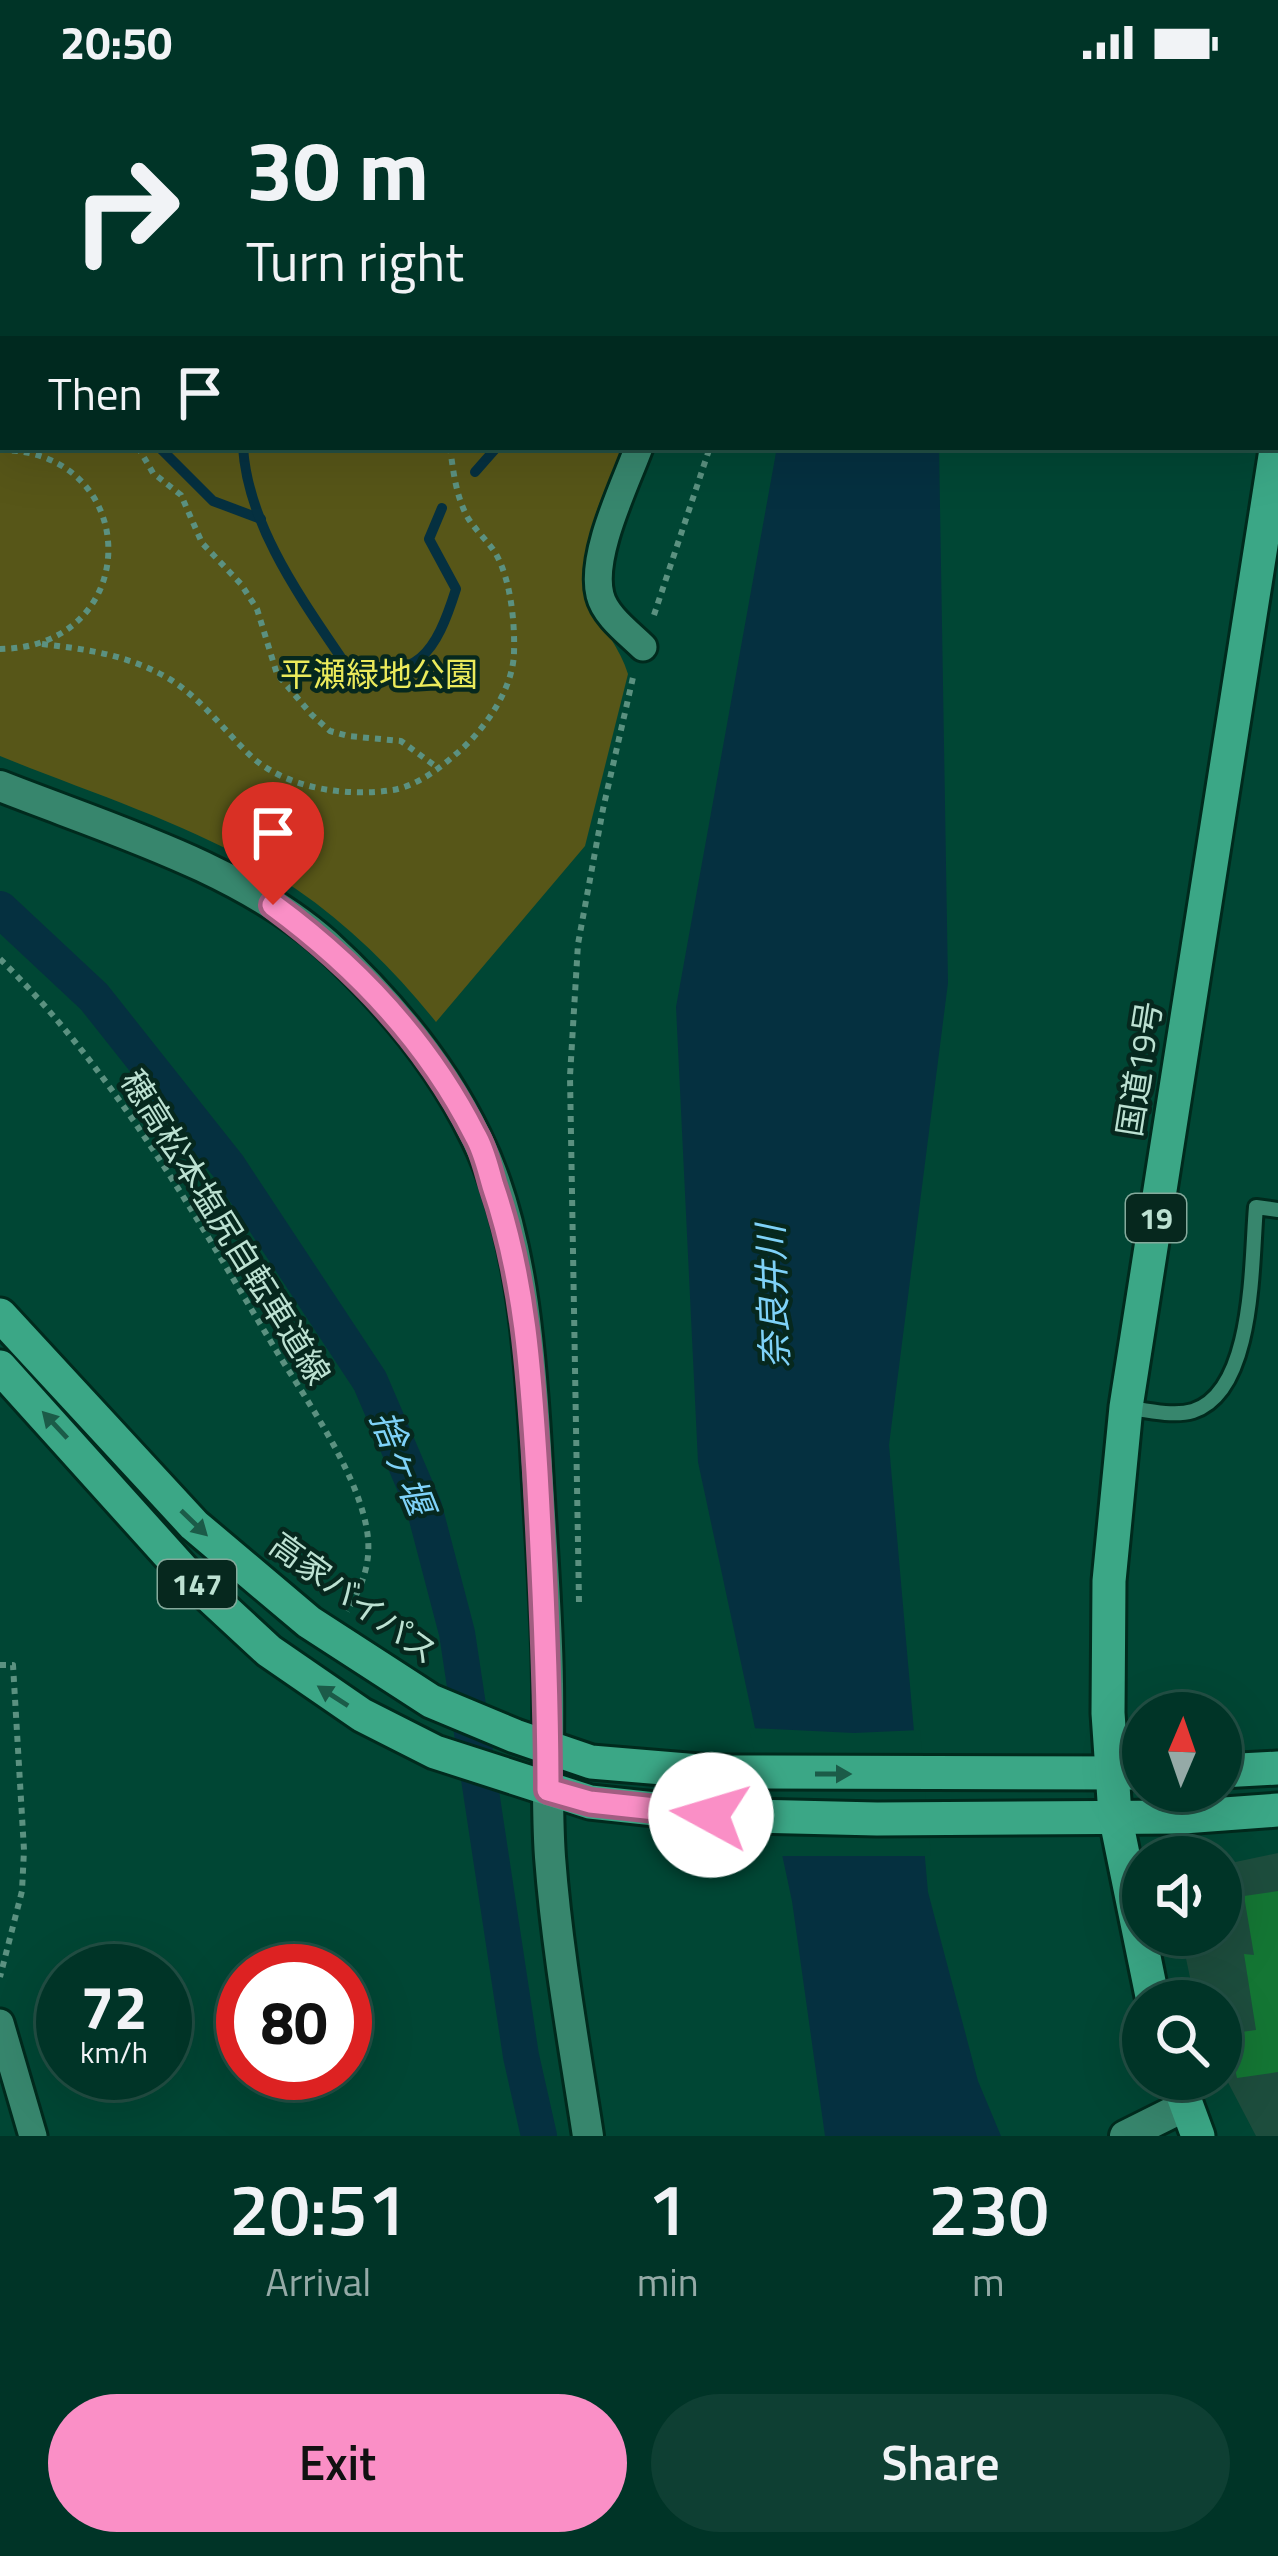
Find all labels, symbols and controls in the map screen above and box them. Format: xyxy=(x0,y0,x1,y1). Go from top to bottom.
text: 20:50 xyxy=(60,8,172,76)
text: 30 m xyxy=(246,105,429,233)
icon: right xyxy=(48,132,204,288)
text: Turn right xyxy=(246,220,464,302)
text: Then xyxy=(48,359,143,427)
icon: arrive xyxy=(167,360,233,426)
park label: 平瀬緑地公園 xyxy=(280,649,478,699)
pin xyxy=(222,782,324,905)
icon: arrive xyxy=(240,800,306,866)
street label: 国道19号 xyxy=(1104,998,1174,1140)
street label: 穂高松本塩尻自転車道線 xyxy=(109,1060,343,1394)
road number: 19 xyxy=(1126,1194,1186,1242)
water label: 奈良井川 xyxy=(742,1220,802,1370)
water label: 捨ヶ堰 xyxy=(357,1402,451,1528)
one-way arrow xyxy=(41,1411,69,1440)
one-way arrow xyxy=(179,1509,208,1537)
street label: 高家バイパス xyxy=(259,1520,449,1676)
road number: 147 xyxy=(158,1560,236,1608)
one-way arrow xyxy=(316,1686,349,1708)
north arrow xyxy=(1122,1692,1242,1812)
map controls xyxy=(1122,1692,1242,2100)
position arrow xyxy=(648,1752,774,1878)
one-way arrow xyxy=(815,1764,853,1784)
button: sound xyxy=(1122,1836,1242,1956)
speed limit sign: 80 xyxy=(216,1944,372,2100)
text: 72 xyxy=(80,1961,148,2052)
button: search xyxy=(1122,1980,1242,2100)
text: km/h xyxy=(80,2029,148,2075)
text: 20:51 xyxy=(229,2153,408,2263)
text: 1 xyxy=(648,2153,688,2263)
text: 230 xyxy=(928,2153,1049,2263)
text: Arrival xyxy=(265,2252,371,2311)
text: min xyxy=(637,2252,699,2311)
text: m xyxy=(972,2252,1005,2311)
button: Exit xyxy=(48,2394,627,2532)
button: Share xyxy=(651,2394,1230,2532)

